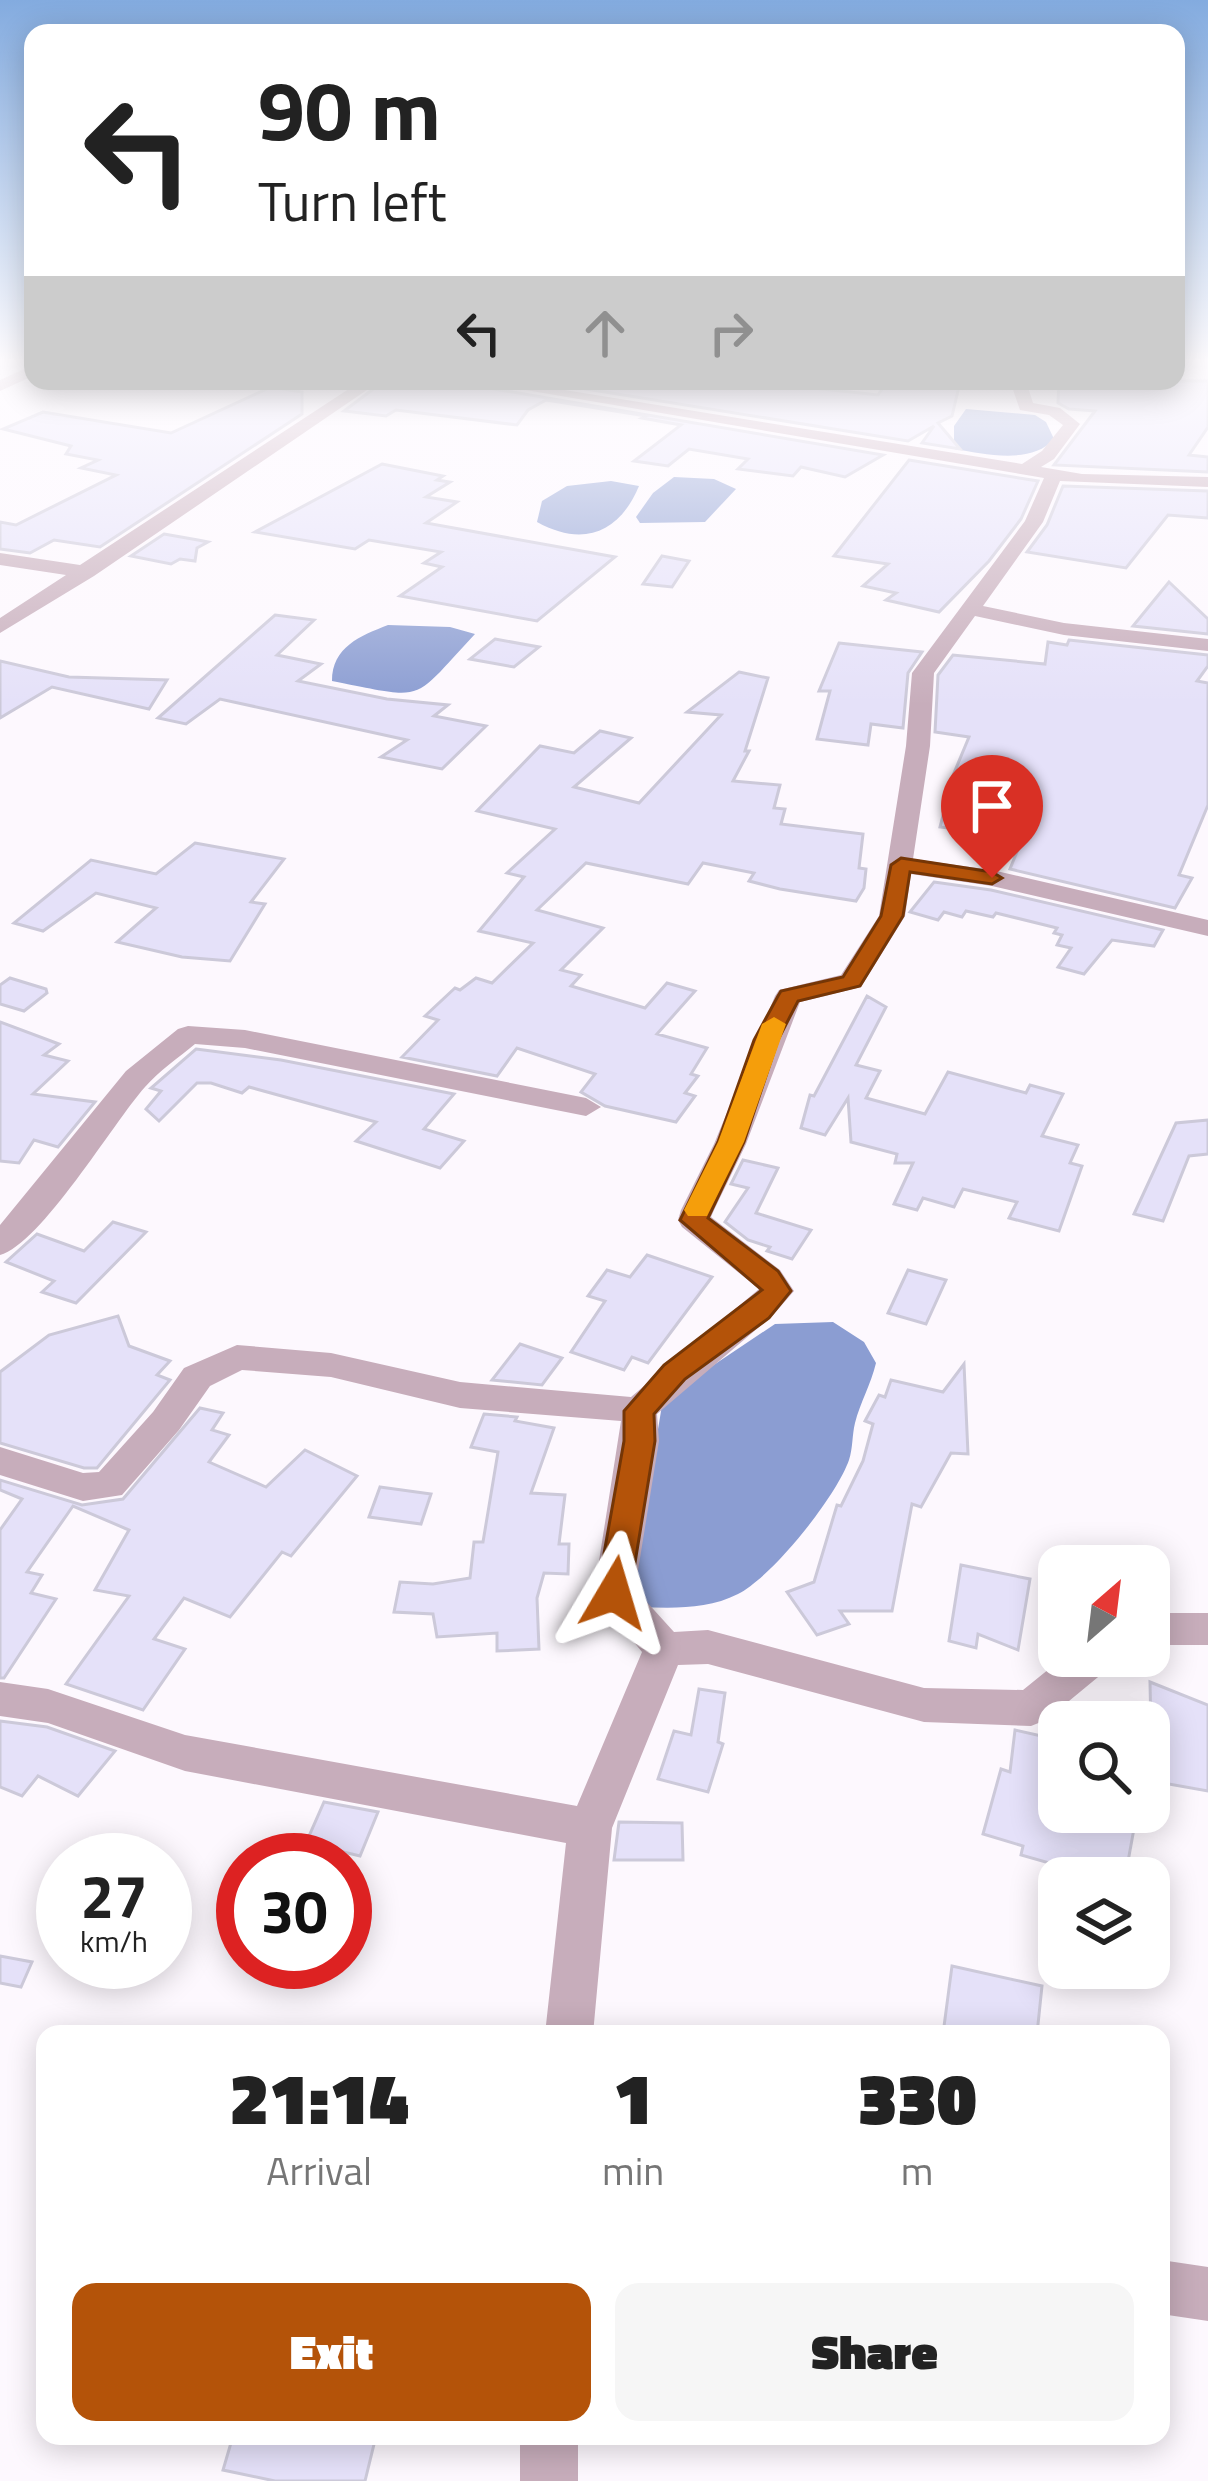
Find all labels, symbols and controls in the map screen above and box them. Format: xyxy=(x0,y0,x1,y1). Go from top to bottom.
text: 90 m xyxy=(258,45,441,173)
icon: left xyxy=(60,72,216,228)
text: Turn left xyxy=(258,160,447,242)
icon: left xyxy=(446,300,512,366)
icon: ahead xyxy=(572,300,638,366)
icon: right xyxy=(698,300,764,366)
pin xyxy=(941,755,1043,878)
icon: arrive xyxy=(959,773,1025,839)
position arrow xyxy=(551,1530,677,1656)
north arrow xyxy=(1038,1545,1170,1677)
map controls xyxy=(1038,1545,1170,1989)
button: search xyxy=(1038,1701,1170,1833)
speed limit sign: 30 xyxy=(216,1833,372,1989)
text: 27 xyxy=(80,1850,148,1941)
button: layers xyxy=(1038,1857,1170,1989)
text: km/h xyxy=(80,1918,148,1964)
text: 21:14 xyxy=(229,2042,409,2152)
text: 1 xyxy=(613,2042,653,2152)
text: 330 xyxy=(858,2042,977,2152)
text: Arrival xyxy=(266,2141,372,2200)
text: min xyxy=(602,2141,664,2200)
text: m xyxy=(901,2141,933,2200)
button: Exit xyxy=(72,2283,591,2421)
button: Share xyxy=(615,2283,1134,2421)

